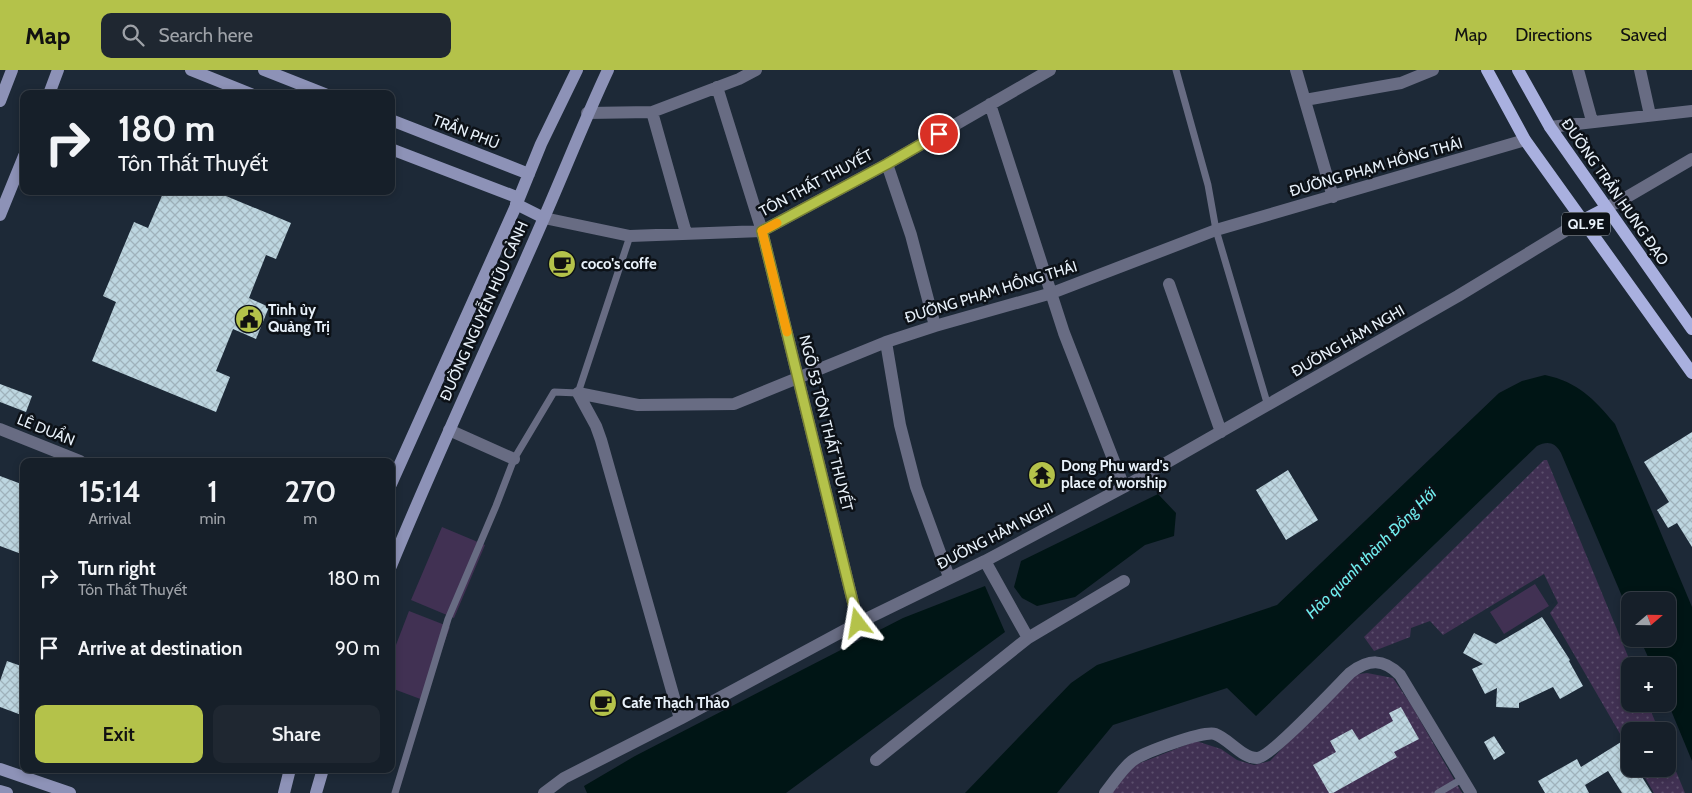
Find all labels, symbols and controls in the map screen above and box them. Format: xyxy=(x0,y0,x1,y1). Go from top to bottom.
search box xyxy=(101,13,451,58)
text: Map xyxy=(25,21,71,50)
icon: search xyxy=(119,21,147,49)
text: Search here xyxy=(159,24,253,47)
text: Map xyxy=(1454,24,1487,46)
text: Directions xyxy=(1515,24,1592,46)
text: Saved xyxy=(1620,24,1667,46)
text: 180 m xyxy=(118,107,215,150)
street label: TRẦN PHÚ xyxy=(430,109,503,153)
icon: right xyxy=(35,110,100,175)
pin xyxy=(918,113,960,155)
street label: ĐƯỜNG TRẦN HƯNG ĐẠO xyxy=(1558,114,1674,269)
icon: arrive xyxy=(925,120,953,148)
street label: ĐƯỜNG PHẠM HỒNG THÁI xyxy=(1287,131,1465,200)
street label: TÔN THẤT THUYẾT xyxy=(755,143,876,220)
text: Tôn Thất Thuyết xyxy=(118,150,268,177)
road number: QL.9E xyxy=(1562,212,1610,236)
street label: ĐƯỜNG NGUYỄN HỮU CẢNH xyxy=(433,217,532,404)
cafe icon: coco's coffe xyxy=(547,249,577,279)
street label: ĐƯỜNG PHẠM HỒNG THÁI xyxy=(902,254,1079,327)
place label: coco's coffe xyxy=(581,255,657,273)
street label: ĐƯỜNG HÀM NGHI xyxy=(1288,300,1408,381)
place label: Tỉnh ủy Quảng Trị xyxy=(268,301,330,336)
public building icon: Tỉnh ủy Quảng Trị xyxy=(234,304,264,334)
street label: NGÕ 53 TÔN THẤT THUYẾT xyxy=(795,332,860,513)
street label: LÊ DUẨN xyxy=(15,408,79,450)
place label: Dong Phu ward's place of worship xyxy=(1061,457,1169,492)
temple icon: Dong Phu ward's place of worship xyxy=(1027,460,1057,490)
text: 15:14 xyxy=(79,473,141,510)
text: 1 xyxy=(207,473,218,510)
text: 270 xyxy=(284,473,336,510)
water label: Hào quanh thành Đồng Hới xyxy=(1302,483,1441,622)
street label: ĐƯỜNG HÀM NGHI xyxy=(934,498,1056,573)
text: Arrival xyxy=(88,509,131,528)
text: min xyxy=(199,509,226,528)
text: m xyxy=(303,509,317,528)
text: Turn right xyxy=(78,557,156,580)
icon: right xyxy=(35,564,63,592)
text: 180 m xyxy=(328,567,380,590)
text: Tôn Thất Thuyết xyxy=(78,580,187,599)
north arrow xyxy=(1621,592,1676,648)
map controls xyxy=(1621,592,1676,777)
position arrow xyxy=(831,596,883,648)
icon: arrive xyxy=(35,634,63,662)
text: Arrive at destination xyxy=(78,637,242,660)
text: 90 m xyxy=(335,637,380,660)
button: + xyxy=(1621,657,1676,712)
cafe icon: Cafe Thạch Thảo xyxy=(588,688,618,718)
place label: Cafe Thạch Thảo xyxy=(622,694,730,712)
button: Exit xyxy=(35,705,203,763)
button: Share xyxy=(213,705,380,763)
button: − xyxy=(1621,722,1676,777)

